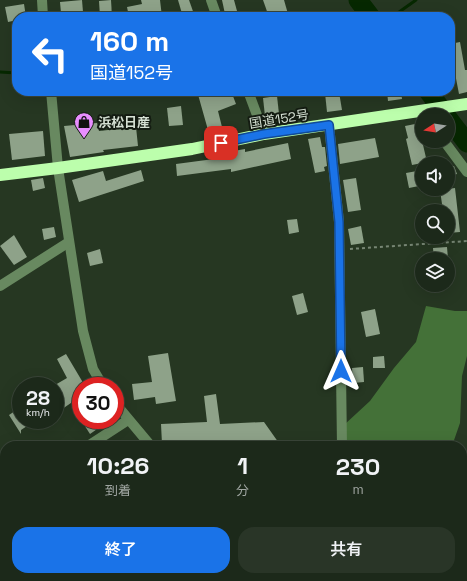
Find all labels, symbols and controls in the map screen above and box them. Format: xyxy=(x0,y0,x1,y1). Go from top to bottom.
text: 160 m xyxy=(90,23,169,59)
icon: left xyxy=(24,28,76,80)
text: 国道152号 xyxy=(90,61,173,84)
street label: 国道152号 xyxy=(248,106,310,132)
north arrow xyxy=(415,108,455,148)
map controls xyxy=(415,108,455,292)
shop icon: 浜松日産 xyxy=(73,111,95,139)
place label: 浜松日産 xyxy=(98,114,150,131)
pin xyxy=(204,126,238,160)
icon: arrive xyxy=(210,132,232,154)
button: sound xyxy=(415,156,455,196)
button: search xyxy=(415,204,455,244)
button: layers xyxy=(415,252,455,292)
position arrow xyxy=(320,350,362,392)
speed limit sign: 30 xyxy=(72,377,124,429)
text: 28 xyxy=(26,385,50,411)
text: km/h xyxy=(26,406,50,419)
text: 10:26 xyxy=(87,450,149,481)
text: 1 xyxy=(237,450,248,481)
text: 230 xyxy=(336,451,380,482)
text: m xyxy=(352,481,364,498)
text: 到着 xyxy=(105,482,131,499)
text: 分 xyxy=(236,482,249,499)
button: 終了 xyxy=(12,527,230,573)
button: 共有 xyxy=(238,527,455,573)

